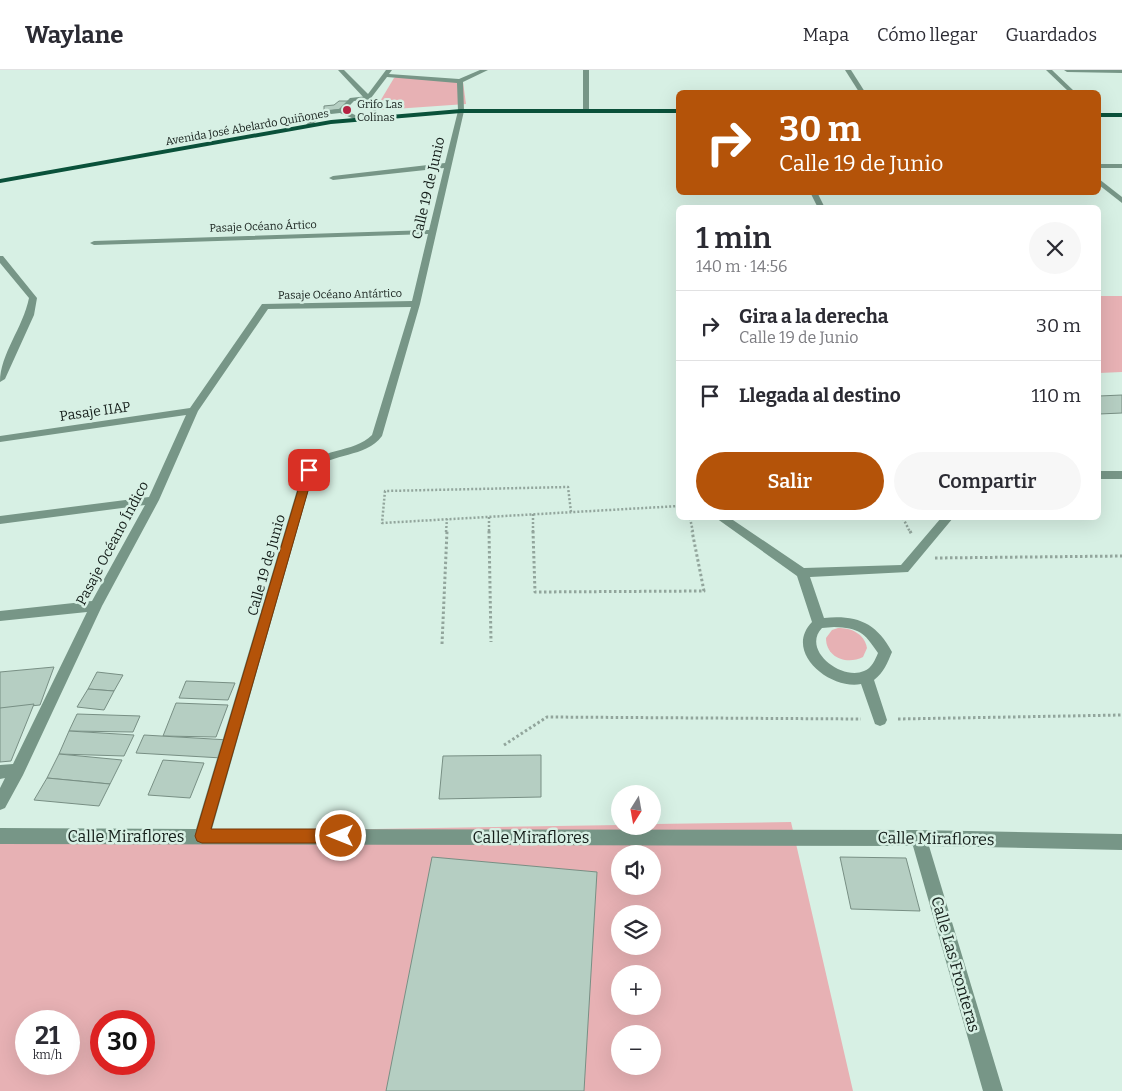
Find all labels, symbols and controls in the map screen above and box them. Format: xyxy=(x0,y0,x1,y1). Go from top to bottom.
text: Waylane xyxy=(25,21,123,49)
text: Mapa xyxy=(803,24,849,46)
text: Cómo llegar xyxy=(877,24,978,46)
text: Guardados xyxy=(1006,24,1097,46)
place label: Grifo Las Colinas xyxy=(357,98,403,124)
marker: Grifo Las Colinas xyxy=(341,104,353,116)
street label: Avenida José Abelardo Quiñones xyxy=(164,107,330,148)
text: 30 m xyxy=(779,108,861,150)
icon: right xyxy=(696,110,761,175)
street label: Calle 19 de Junio xyxy=(408,135,449,241)
text: Calle 19 de Junio xyxy=(779,150,943,177)
street label: Pasaje Océano Ártico xyxy=(209,217,317,235)
text: 1 min xyxy=(696,220,771,256)
button: close xyxy=(1029,222,1081,274)
text: 140 m · 14:56 xyxy=(696,257,788,276)
street label: Pasaje Océano Antártico xyxy=(278,287,402,302)
text: Gira a la derecha xyxy=(739,305,888,328)
icon: right xyxy=(696,312,724,340)
text: 30 m xyxy=(1036,314,1081,337)
text: Calle 19 de Junio xyxy=(739,328,859,347)
icon: arrive xyxy=(696,382,724,410)
text: Llegada al destino xyxy=(739,384,901,407)
text: 110 m xyxy=(1031,384,1081,407)
street label: Pasaje IIAP xyxy=(58,398,132,425)
pin xyxy=(288,449,330,491)
button: Salir xyxy=(696,452,884,510)
button: Compartir xyxy=(894,452,1081,510)
icon: arrive xyxy=(295,456,323,484)
street label: Pasaje Océano Índico xyxy=(72,478,152,608)
street label: Calle 19 de Junio xyxy=(244,513,289,618)
north arrow xyxy=(611,785,661,835)
map controls xyxy=(611,785,661,1075)
position arrow xyxy=(314,809,366,861)
street label: Calle Miraflores xyxy=(68,827,184,846)
street label: Calle Miraflores xyxy=(473,828,589,847)
street label: Calle Miraflores xyxy=(877,828,995,849)
button: sound xyxy=(611,845,661,895)
street label: Calle Las Fronteras xyxy=(927,894,984,1034)
button: layers xyxy=(611,905,661,955)
button: + xyxy=(611,965,661,1015)
speed limit sign: 30 xyxy=(90,1010,155,1075)
text: 21 xyxy=(35,1021,60,1051)
button: − xyxy=(611,1025,661,1075)
text: km/h xyxy=(33,1048,62,1062)

